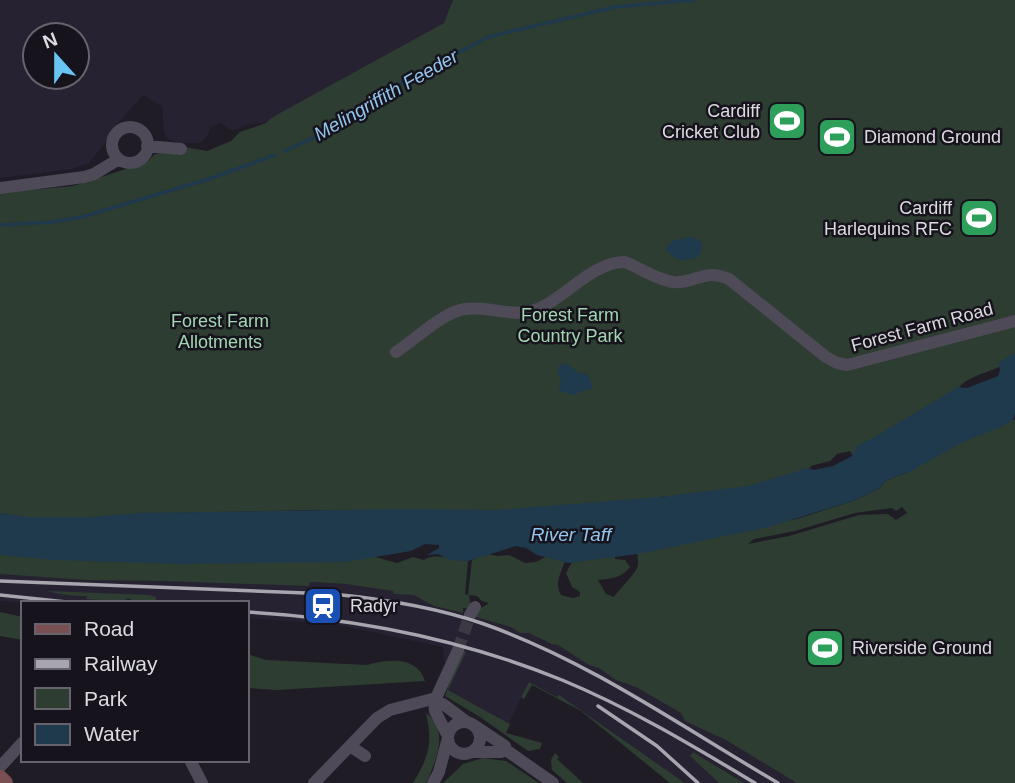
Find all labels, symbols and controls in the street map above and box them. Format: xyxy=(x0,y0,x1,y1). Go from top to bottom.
north arrow xyxy=(21,21,91,91)
text: N xyxy=(40,28,60,53)
water label: Melingriffith Feeder xyxy=(310,45,462,145)
sports icon: Cardiff Cricket Club xyxy=(766,100,808,142)
place label: Cardiff Cricket Club xyxy=(662,101,761,142)
sports icon: Diamond Ground xyxy=(816,116,858,158)
place label: Diamond Ground xyxy=(864,127,1001,147)
sports icon: Cardiff Harlequins RFC xyxy=(958,197,1000,239)
place label: Cardiff Harlequins RFC xyxy=(824,198,953,239)
street label: Forest Farm Road xyxy=(849,298,995,356)
park label: Forest Farm Country Park xyxy=(517,305,624,346)
park label: Forest Farm Allotments xyxy=(171,311,269,352)
water label: River Taff xyxy=(531,524,613,545)
station icon: Radyr xyxy=(302,585,344,627)
place label: Radyr xyxy=(350,596,398,616)
legend xyxy=(21,601,248,762)
text: Road xyxy=(84,617,134,640)
sports icon: Riverside Ground xyxy=(804,627,846,669)
place label: Riverside Ground xyxy=(852,638,992,658)
text: Railway xyxy=(84,652,158,675)
text: Park xyxy=(84,687,128,710)
text: Water xyxy=(84,722,139,745)

